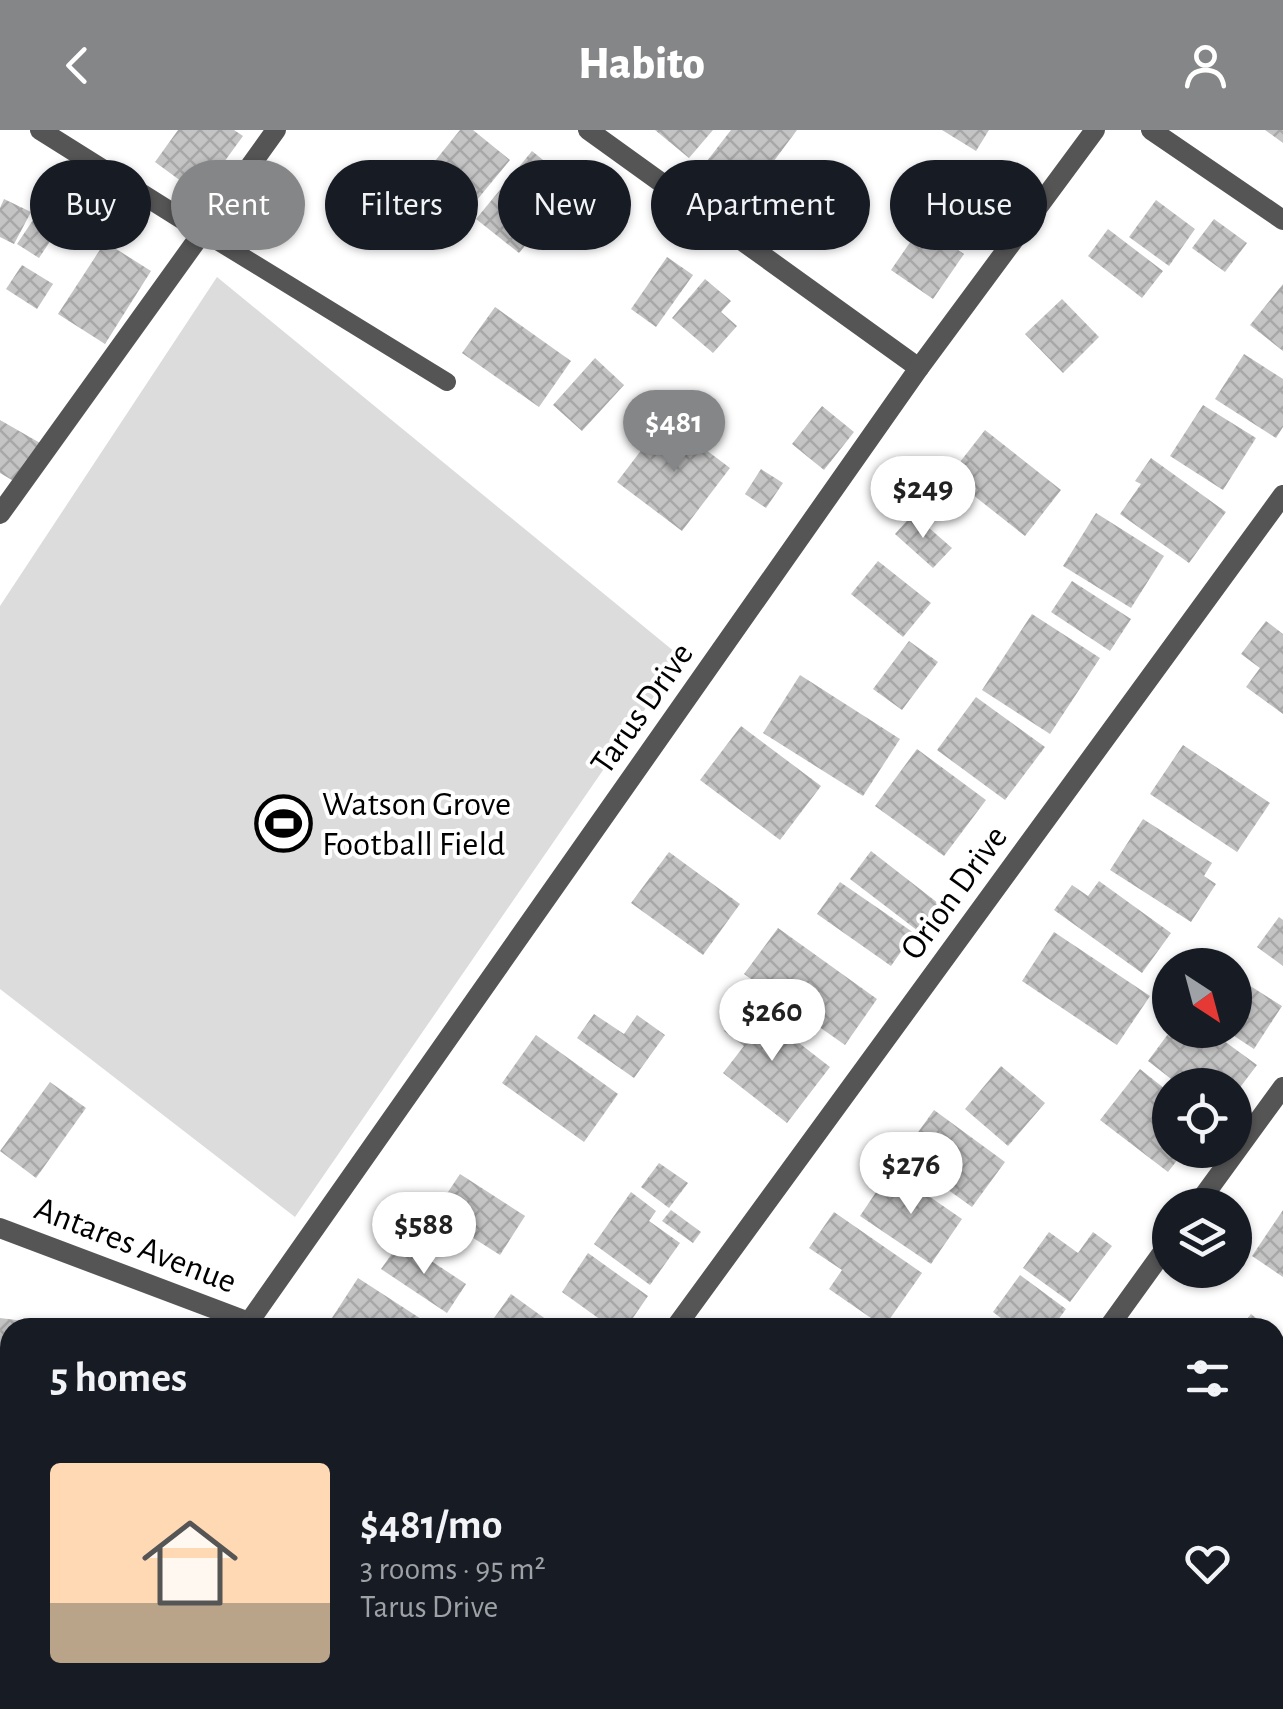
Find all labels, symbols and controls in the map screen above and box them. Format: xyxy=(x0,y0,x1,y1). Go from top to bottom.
icon: back xyxy=(50,38,105,93)
icon: person xyxy=(1178,38,1233,93)
text: Habito xyxy=(578,42,705,87)
chip: Buy xyxy=(30,160,151,250)
chip: Rent xyxy=(171,160,305,250)
chip: Filters xyxy=(325,160,478,250)
chip: New xyxy=(498,160,631,250)
chip: Apartment xyxy=(651,160,870,250)
chip: House xyxy=(890,160,1047,250)
pin: $481 xyxy=(615,390,733,475)
text: $481 xyxy=(645,406,703,438)
pin: $249 xyxy=(864,456,982,541)
text: $249 xyxy=(892,472,954,504)
street label: Tarus Drive xyxy=(584,637,700,781)
place label: Watson Grove Football Field xyxy=(322,787,511,862)
sports icon: Watson Grove Football Field xyxy=(253,793,313,853)
street label: Orion Drive xyxy=(894,820,1014,966)
north arrow xyxy=(1152,948,1252,1048)
map controls xyxy=(1152,948,1252,1288)
pin: $260 xyxy=(713,979,831,1064)
text: $260 xyxy=(741,995,803,1027)
button: locate xyxy=(1152,1068,1252,1168)
pin: $276 xyxy=(852,1132,970,1217)
text: $276 xyxy=(882,1148,940,1180)
button: layers xyxy=(1152,1188,1252,1288)
street label: Antares Avenue xyxy=(30,1191,241,1300)
pin: $588 xyxy=(365,1192,483,1277)
text: $588 xyxy=(394,1208,454,1240)
icon: filters xyxy=(1180,1351,1235,1406)
text: 5 homes xyxy=(50,1357,187,1399)
icon: home xyxy=(130,1503,250,1623)
text: $481/mo xyxy=(360,1504,502,1546)
icon: heart xyxy=(1180,1536,1235,1591)
text: 3 rooms · 95 m² xyxy=(360,1553,546,1585)
text: Tarus Drive xyxy=(360,1591,498,1623)

